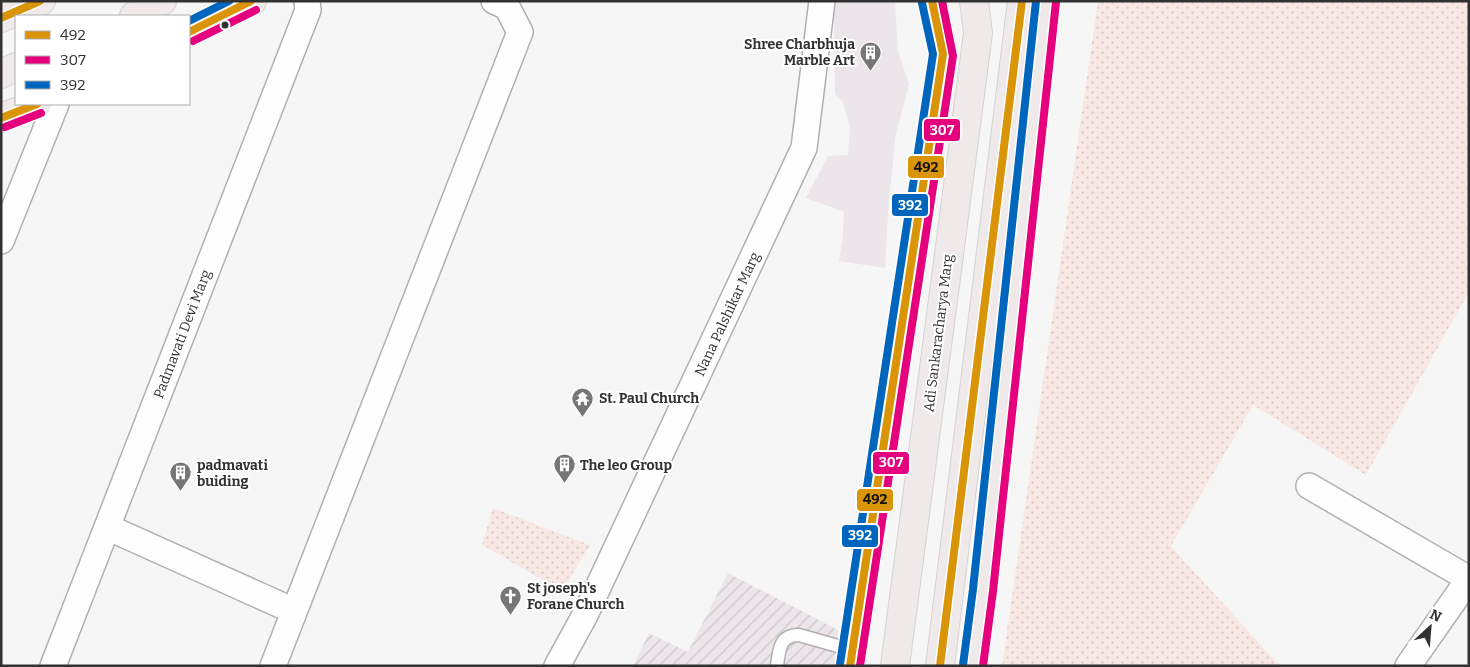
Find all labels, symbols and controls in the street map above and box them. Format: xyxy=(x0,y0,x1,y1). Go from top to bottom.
legend xyxy=(15,15,190,105)
unlabelled marker xyxy=(220,20,230,30)
text: 492 xyxy=(60,26,86,44)
place label: Shree Charbhuja Marble Art xyxy=(744,36,855,69)
building icon: Shree Charbhuja Marble Art xyxy=(859,40,883,71)
text: 307 xyxy=(60,51,86,69)
text: 392 xyxy=(60,76,86,94)
line badge: 307 xyxy=(923,118,961,142)
text: 307 xyxy=(930,122,955,139)
line badge: 492 xyxy=(907,155,945,179)
text: 492 xyxy=(914,159,938,176)
line badge: 392 xyxy=(891,193,929,217)
text: 392 xyxy=(898,197,922,214)
street label: Nana Palshikar Marg xyxy=(691,249,764,379)
street label: Adi Sankaracharya Marg xyxy=(920,253,957,413)
street label: Padmavati Devi Marg xyxy=(150,267,215,401)
temple icon: St. Paul Church xyxy=(571,386,595,417)
place label: St. Paul Church xyxy=(599,390,699,407)
line badge: 307 xyxy=(872,451,910,475)
building icon: The leo Group xyxy=(552,453,576,484)
text: 307 xyxy=(879,454,904,471)
place label: padmavati buiding xyxy=(197,457,268,490)
place label: The leo Group xyxy=(580,457,672,474)
building icon: padmavati buiding xyxy=(169,461,193,492)
line badge: 492 xyxy=(856,488,894,512)
text: 492 xyxy=(863,491,887,508)
line badge: 392 xyxy=(841,524,879,548)
text: 392 xyxy=(848,527,872,544)
place label: St joseph's Forane Church xyxy=(527,580,624,613)
church icon: St joseph's Forane Church xyxy=(499,584,523,615)
north arrow xyxy=(1405,602,1455,652)
text: N xyxy=(1427,606,1444,626)

